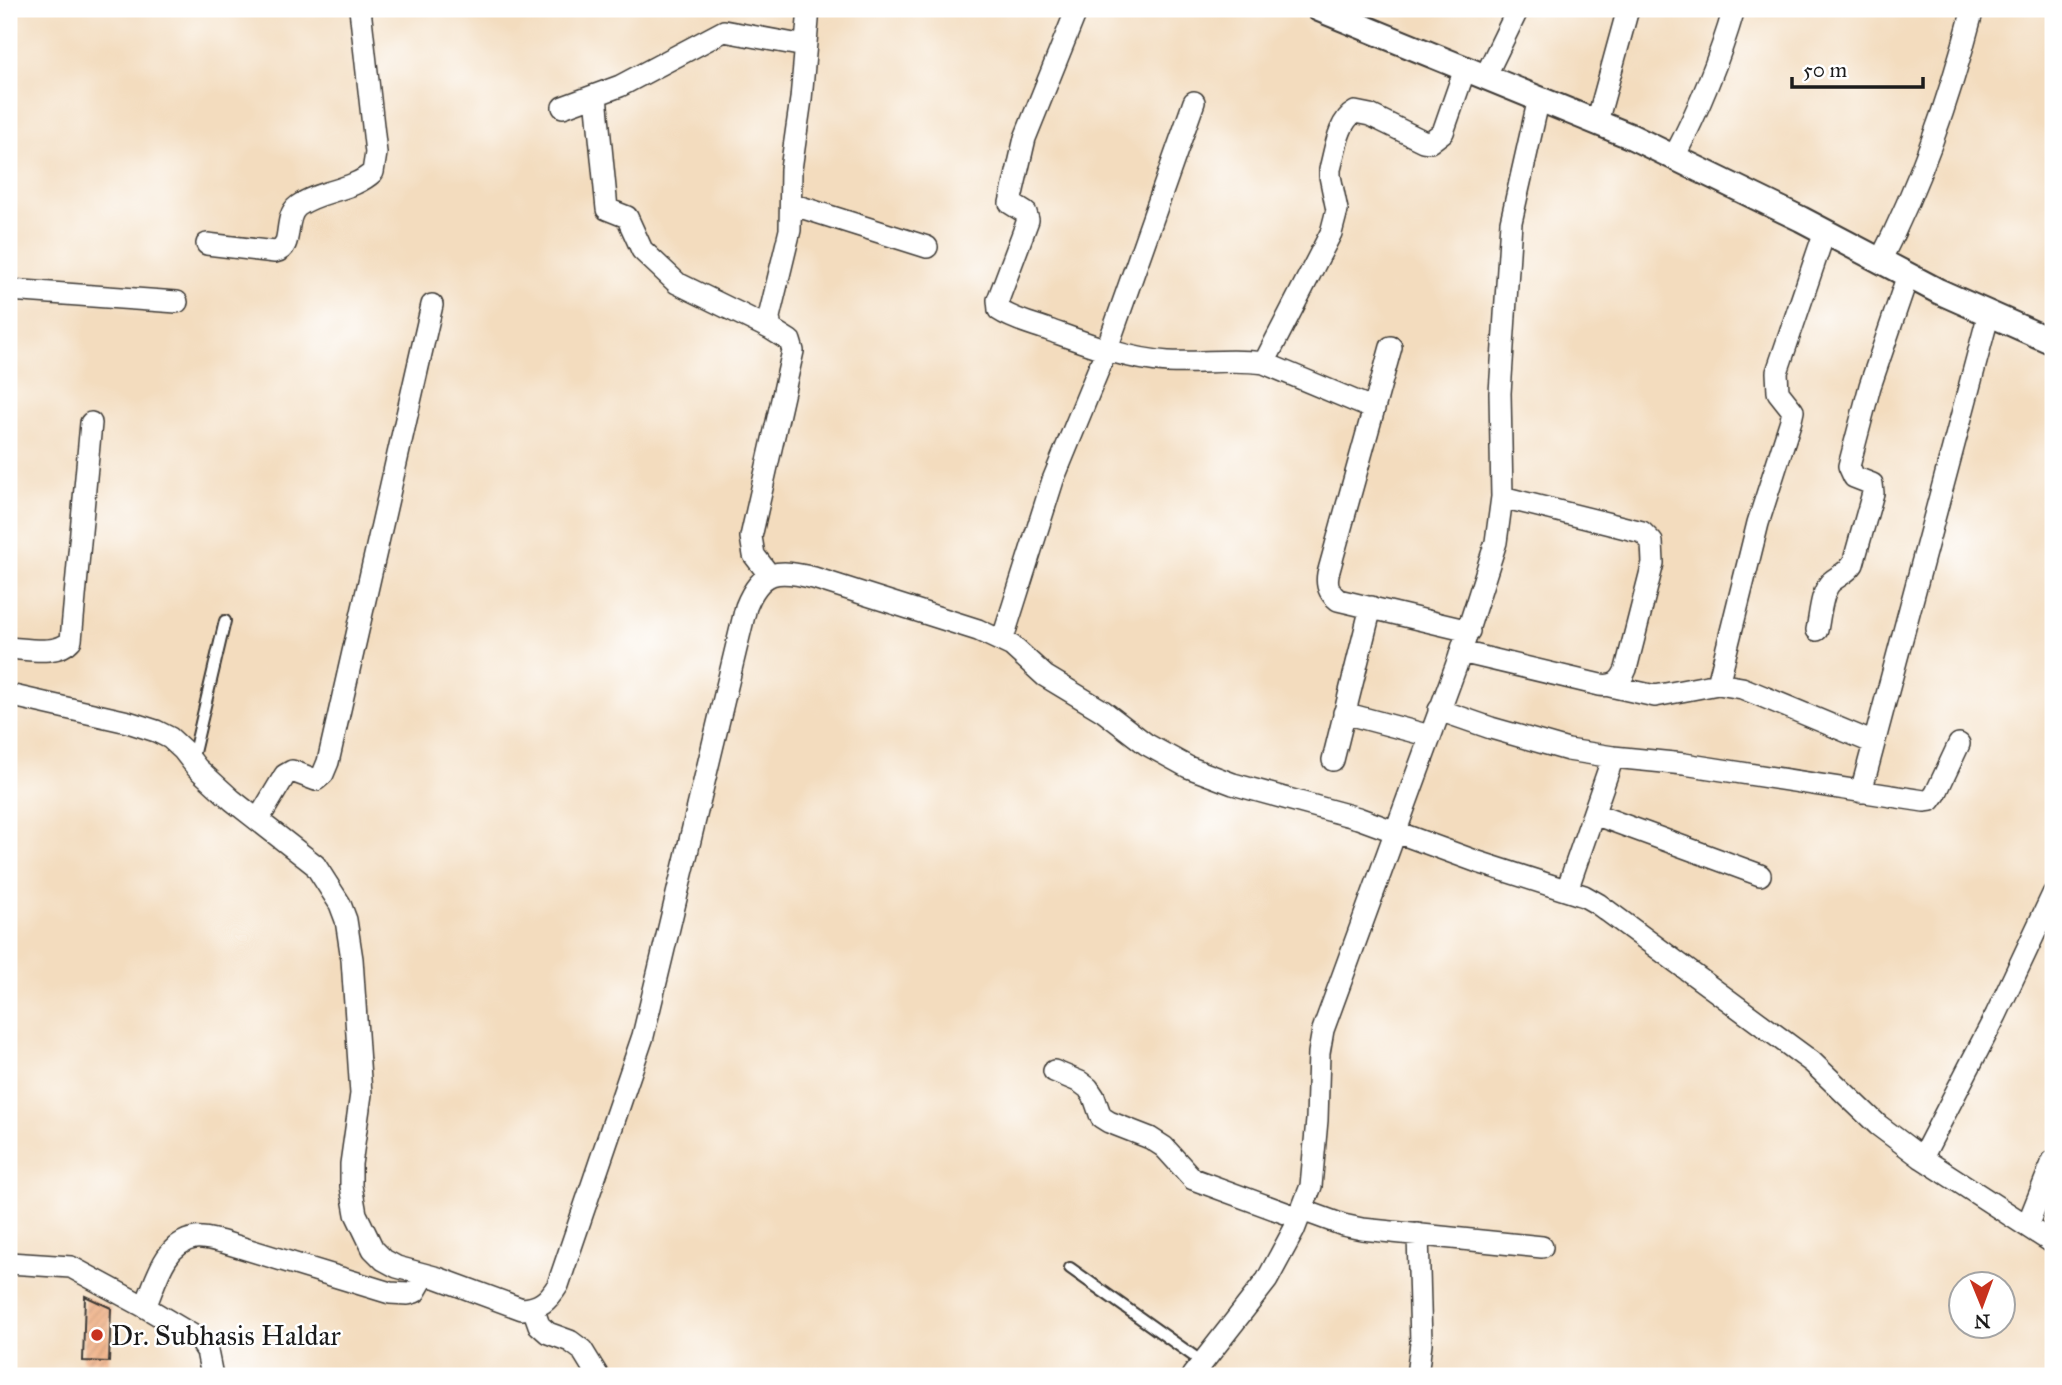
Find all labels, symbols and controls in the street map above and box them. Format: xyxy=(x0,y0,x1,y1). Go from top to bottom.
scale bar xyxy=(1792,46,1924,90)
text: 50 m xyxy=(1803,57,1848,83)
north arrow xyxy=(1946,1270,2016,1340)
text: N xyxy=(1974,1310,1991,1333)
place label: Dr. Subhasis Haldar xyxy=(111,1318,341,1353)
marker: Dr. Subhasis Haldar xyxy=(89,1327,105,1343)

